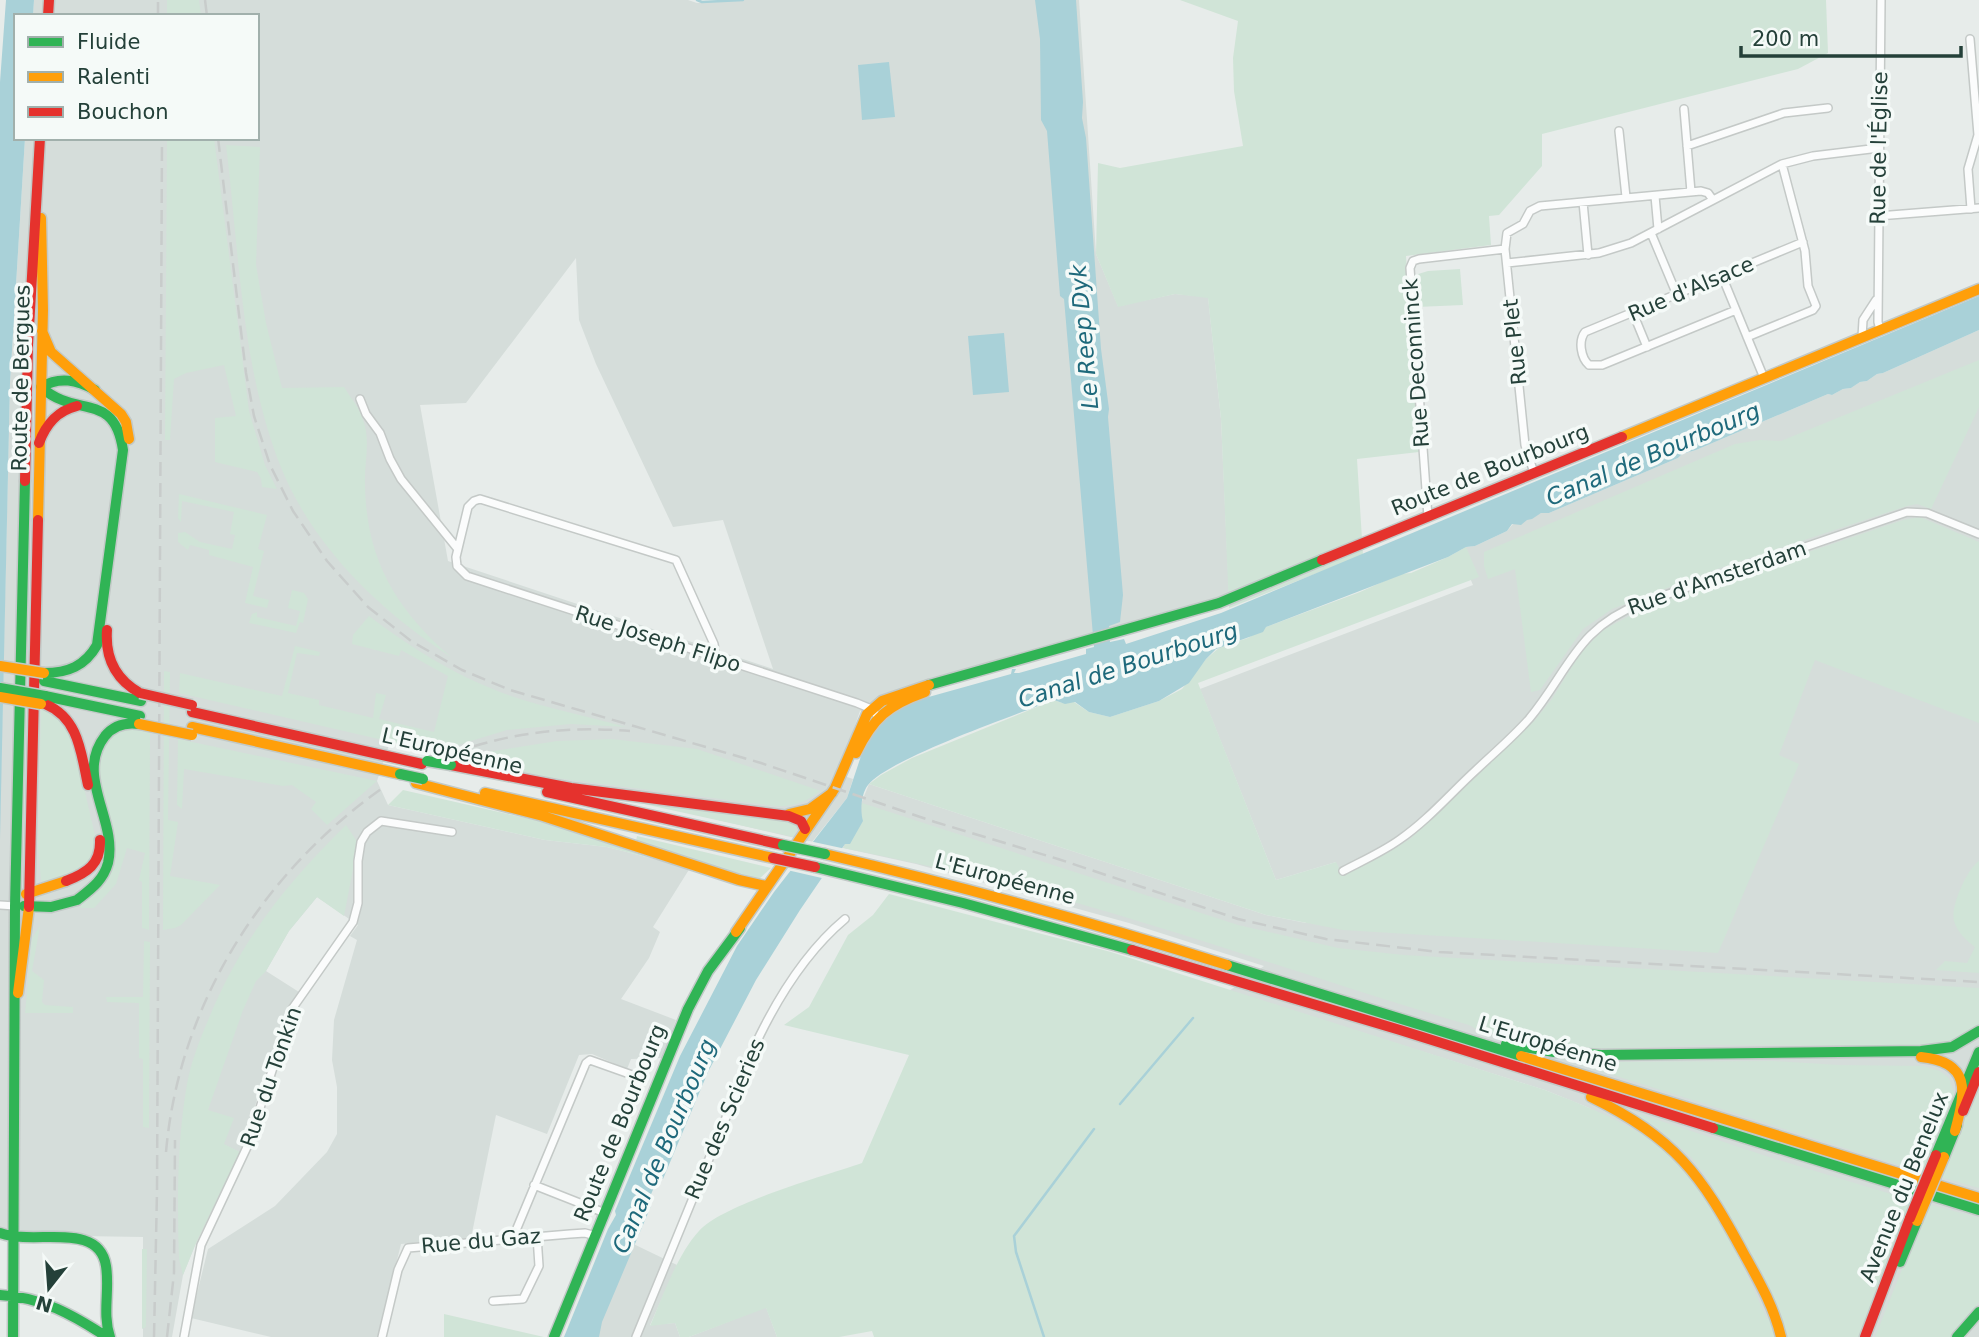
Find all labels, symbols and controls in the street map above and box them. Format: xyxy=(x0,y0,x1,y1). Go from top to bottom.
legend xyxy=(14,14,259,140)
scale bar xyxy=(1741,14,1962,58)
text: 200 m xyxy=(1752,27,1819,51)
text: Fluide xyxy=(77,30,140,54)
text: Ralenti xyxy=(77,65,150,89)
street label: Rue de l'Église xyxy=(1865,71,1892,225)
text: Bouchon xyxy=(77,100,169,124)
street label: Rue d'Alsace xyxy=(1625,252,1757,326)
water label: Le Reep Dyk xyxy=(1065,262,1103,410)
street label: Rue Deconninck xyxy=(1398,277,1434,448)
street label: Route de Bergues xyxy=(7,284,35,472)
street label: Rue Plet xyxy=(1499,298,1531,386)
water label: Canal de Bourbourg xyxy=(1542,397,1764,511)
street label: Route de Bourbourg xyxy=(1388,419,1592,521)
street label: Rue d'Amsterdam xyxy=(1624,536,1810,620)
street label: Rue Joseph Flipo xyxy=(572,601,744,677)
water label: Canal de Bourbourg xyxy=(1015,617,1241,713)
street label: L'Européenne xyxy=(379,723,525,779)
street label: L'Européenne xyxy=(932,849,1078,909)
street label: Rue du Tonkin xyxy=(236,1004,306,1150)
street label: L'Européenne xyxy=(1476,1012,1620,1076)
street label: Route de Bourbourg xyxy=(569,1021,671,1225)
water label: Canal de Bourbourg xyxy=(607,1035,721,1257)
street label: Rue des Scieries xyxy=(680,1035,770,1203)
street label: Avenue du Benelux xyxy=(1855,1088,1953,1286)
street label: Rue du Gaz xyxy=(420,1224,542,1258)
north arrow xyxy=(14,1253,84,1323)
text: N xyxy=(33,1291,55,1317)

